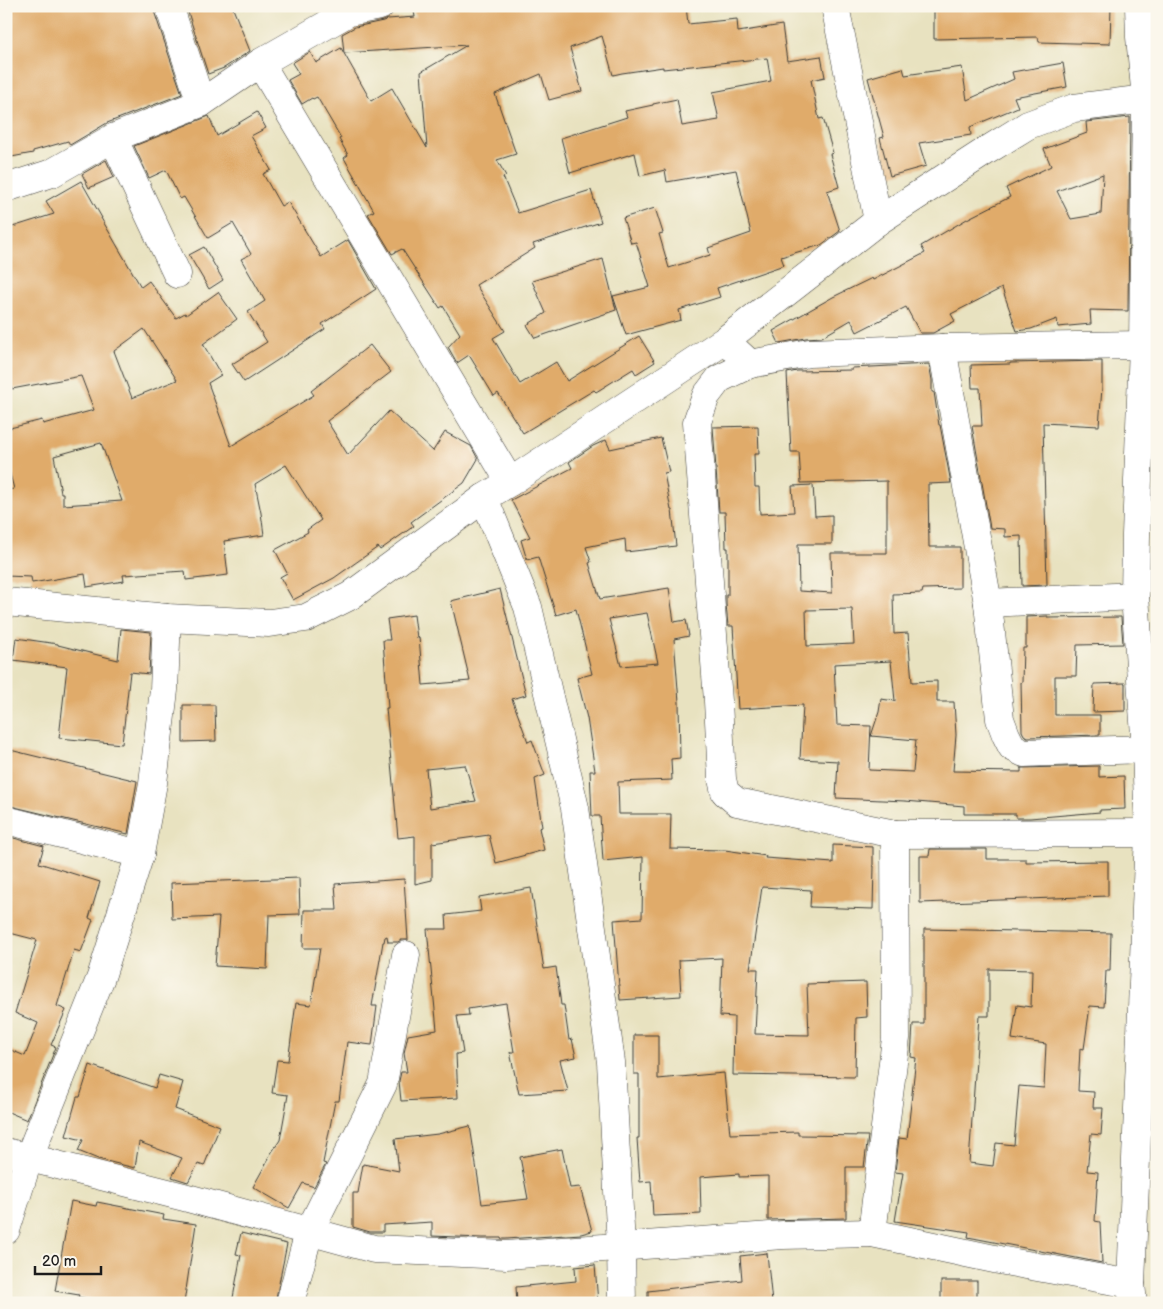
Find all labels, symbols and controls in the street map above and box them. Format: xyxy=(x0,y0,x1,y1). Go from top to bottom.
scale bar xyxy=(35,1244,101,1276)
text: 20 m xyxy=(42,1252,76,1271)

